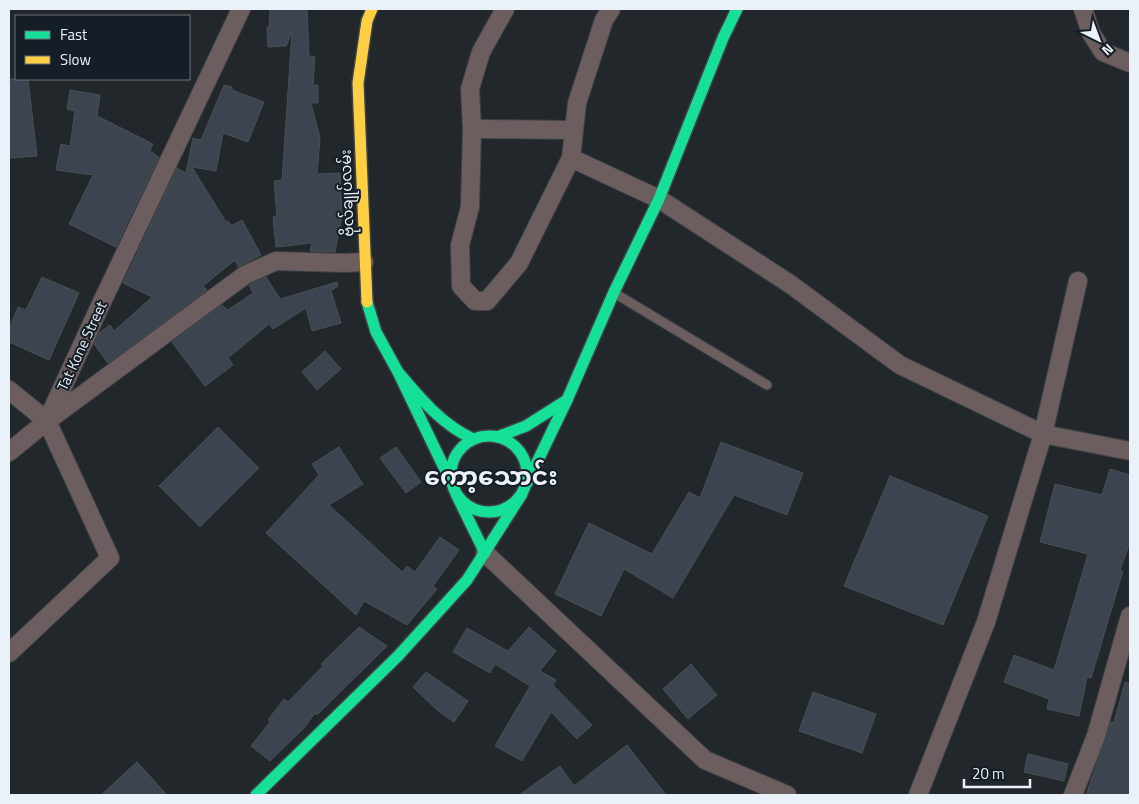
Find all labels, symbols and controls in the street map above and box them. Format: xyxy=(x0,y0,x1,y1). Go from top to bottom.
legend xyxy=(15,15,190,80)
north arrow xyxy=(1074,15,1124,65)
text: Fast xyxy=(60,23,88,46)
text: N xyxy=(1097,39,1119,61)
text: Slow xyxy=(60,48,91,71)
street label: ဗိုလ်ချုပ်လမ်း xyxy=(333,149,361,237)
street label: Tat Kone Street xyxy=(51,297,113,394)
district label: ကော့သောင်း xyxy=(424,457,558,495)
scale bar xyxy=(964,756,1030,788)
text: 20 m xyxy=(972,762,1005,785)

